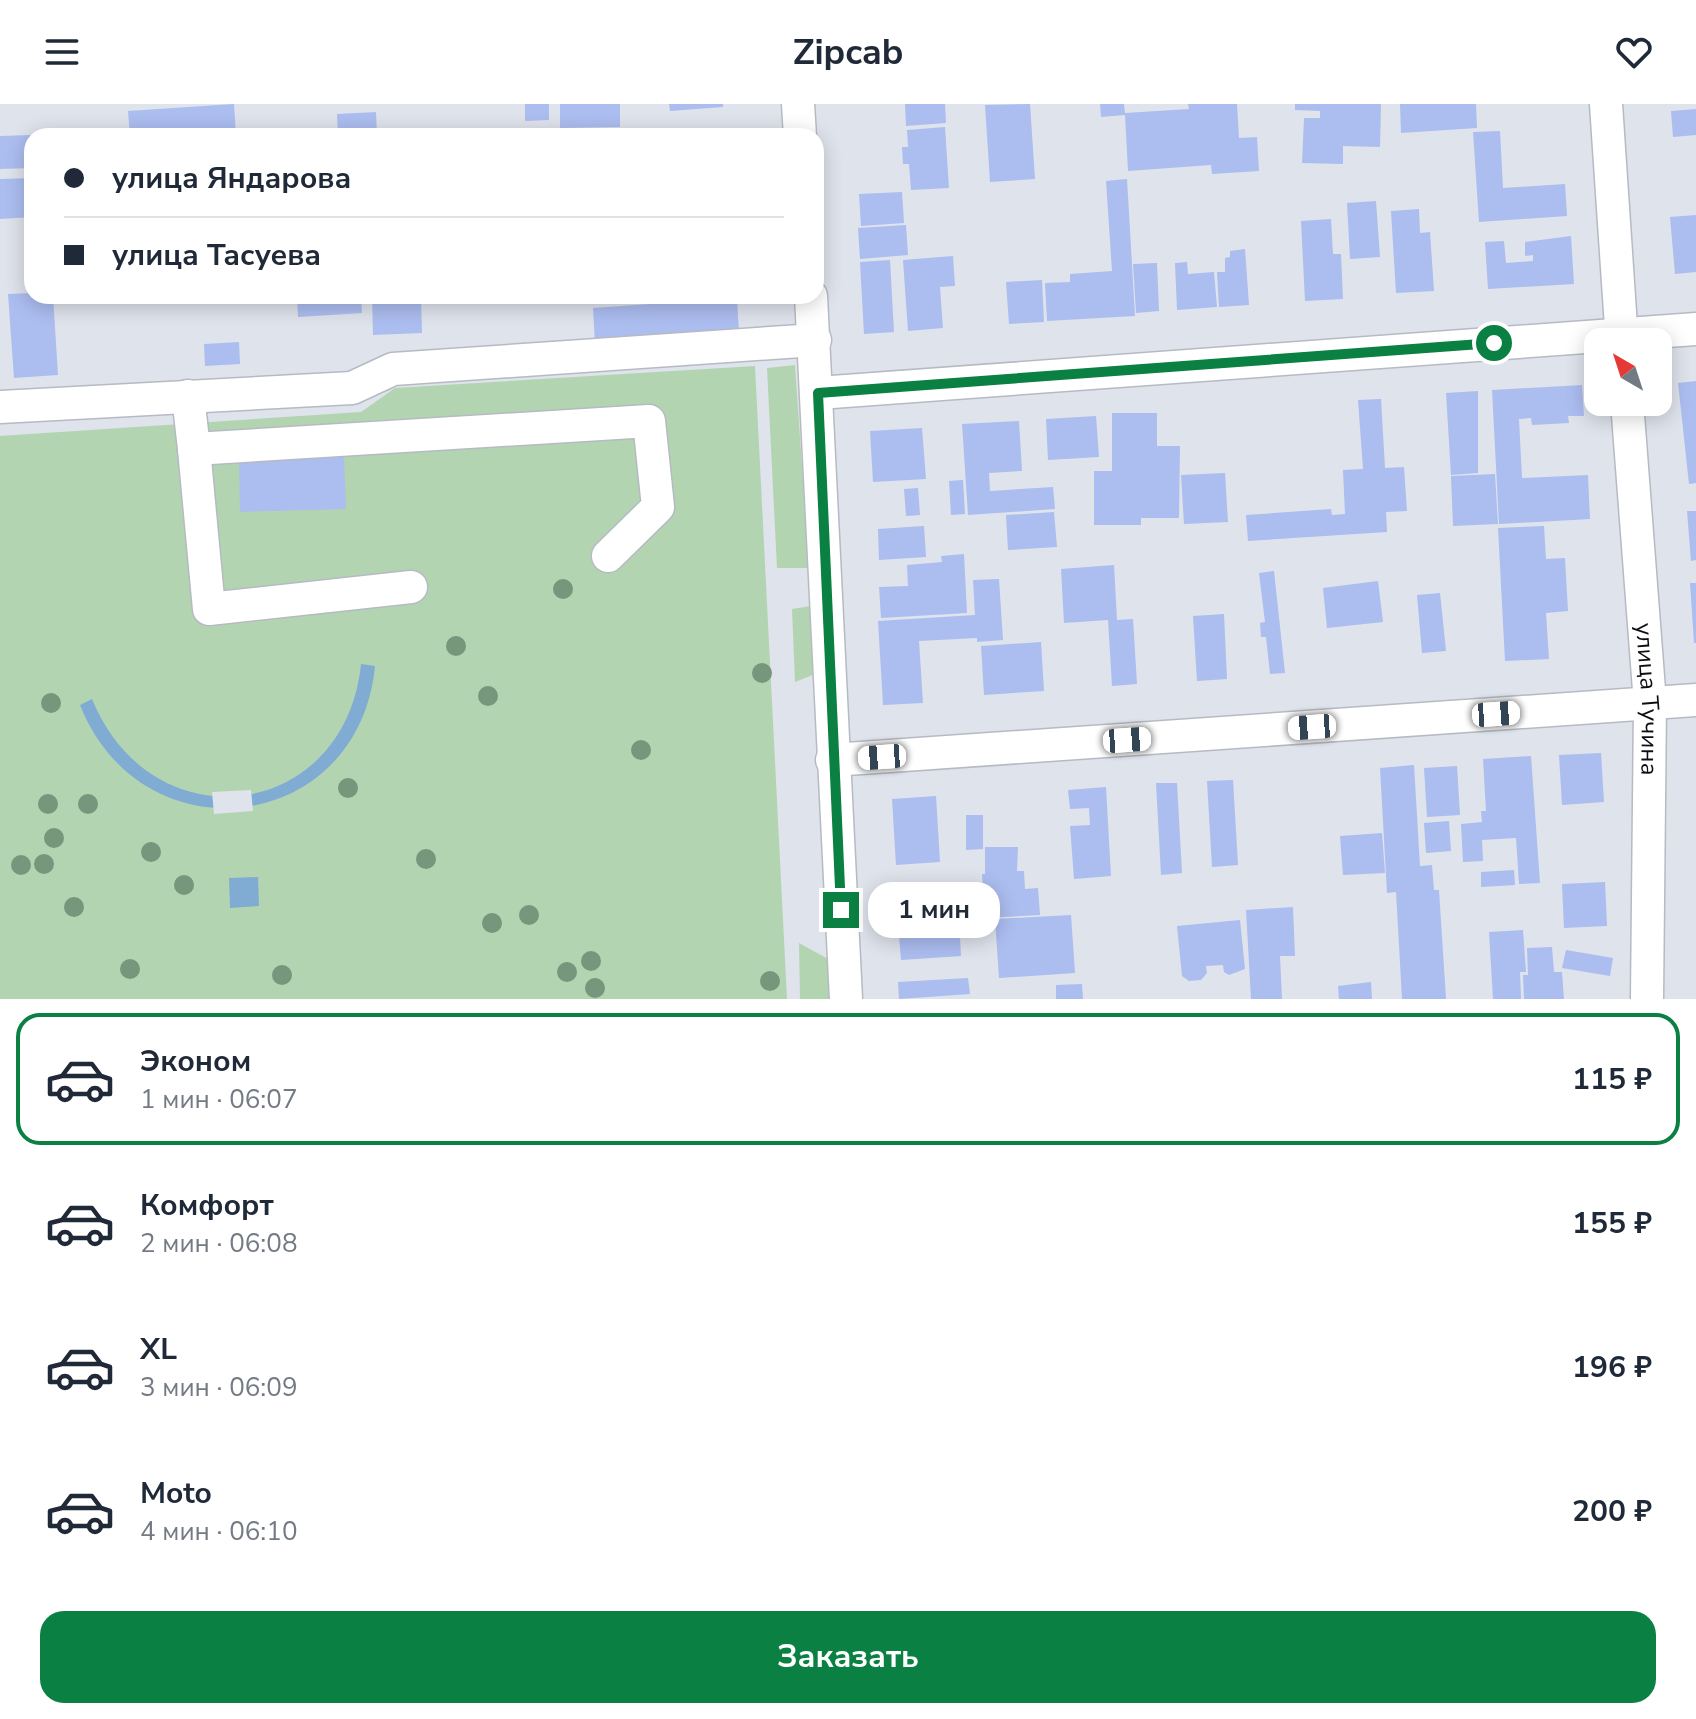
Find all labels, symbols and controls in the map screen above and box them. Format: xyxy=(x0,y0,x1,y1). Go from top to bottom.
text: Zipcab xyxy=(793,28,903,77)
icon: menu xyxy=(40,30,84,74)
icon: heart xyxy=(1612,30,1656,74)
text: улица Яндарова xyxy=(112,158,351,199)
text: улица Тасуева xyxy=(112,235,321,276)
route start xyxy=(1476,325,1512,361)
north arrow xyxy=(1584,328,1672,416)
map controls xyxy=(1584,328,1672,416)
street label: улица Тучина xyxy=(1628,622,1667,776)
car xyxy=(1471,700,1521,728)
car xyxy=(1287,713,1337,741)
car xyxy=(1102,726,1152,754)
car xyxy=(857,743,907,771)
callout: 1 мин xyxy=(869,882,1001,938)
route end xyxy=(823,892,859,928)
text: 1 мин xyxy=(898,892,970,927)
text: Эконом xyxy=(140,1041,251,1082)
icon: car xyxy=(44,1043,116,1115)
text: 115 ₽ xyxy=(1572,1059,1652,1100)
text: 1 мин · 06:07 xyxy=(140,1082,297,1117)
text: Комфорт xyxy=(140,1185,274,1226)
icon: car xyxy=(44,1187,116,1259)
text: 155 ₽ xyxy=(1572,1203,1652,1244)
text: 2 мин · 06:08 xyxy=(140,1226,297,1261)
text: XL xyxy=(140,1329,177,1370)
icon: car xyxy=(44,1331,116,1403)
text: 196 ₽ xyxy=(1572,1347,1652,1388)
text: 3 мин · 06:09 xyxy=(140,1370,297,1405)
text: Moto xyxy=(140,1473,212,1514)
icon: car xyxy=(44,1475,116,1547)
text: 200 ₽ xyxy=(1572,1491,1652,1532)
text: 4 мин · 06:10 xyxy=(140,1514,297,1549)
button: Заказать xyxy=(40,1611,1656,1703)

